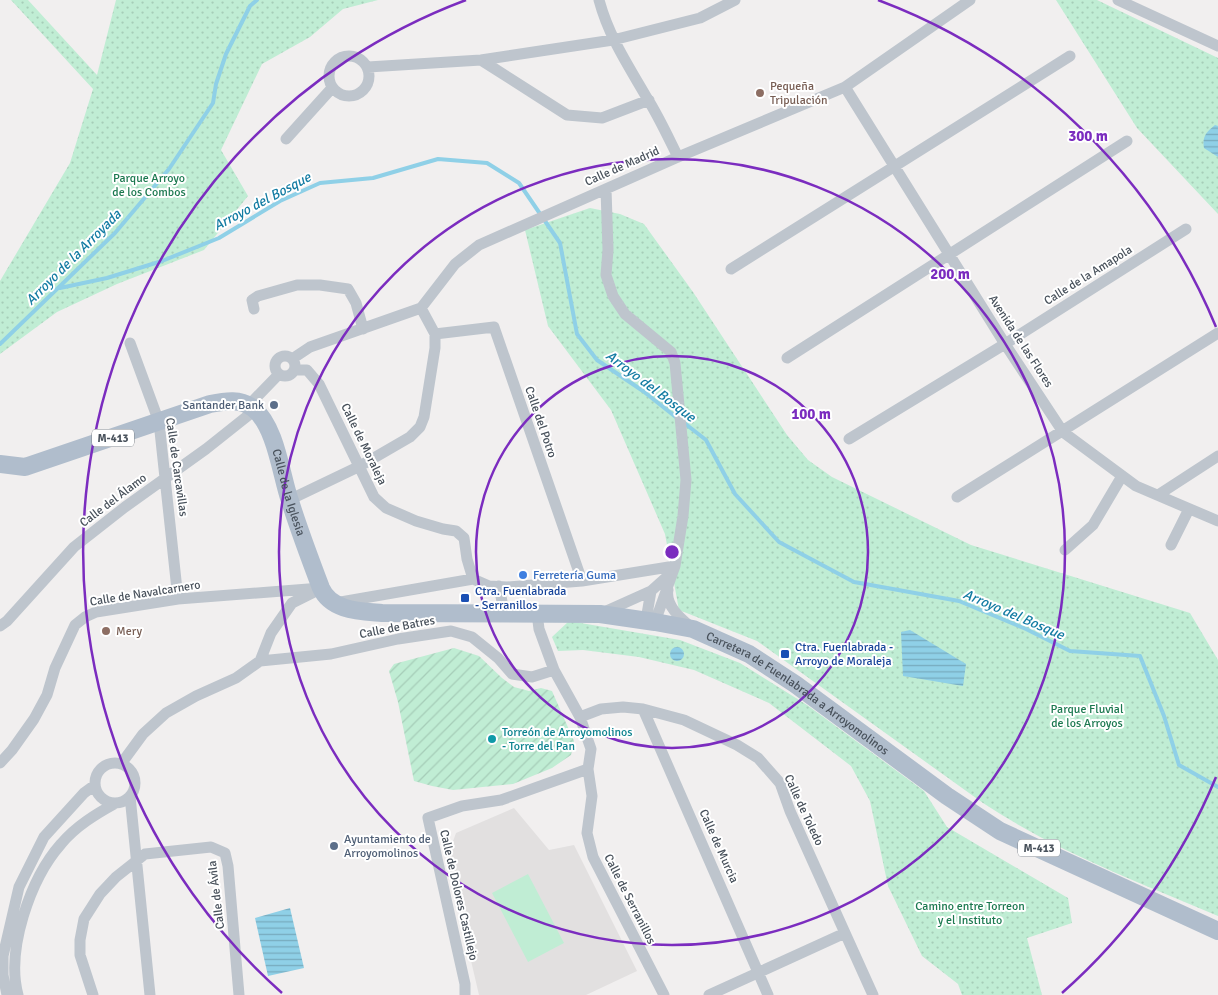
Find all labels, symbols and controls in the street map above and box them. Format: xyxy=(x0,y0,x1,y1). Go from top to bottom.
place label: Pequeña Tripulación xyxy=(770,79,828,108)
marker: Pequeña Tripulación xyxy=(754,87,766,99)
text: 300 m xyxy=(1068,127,1108,145)
street label: Calle de Madrid xyxy=(583,143,662,190)
water label: Arroyo del Bosque xyxy=(211,168,315,234)
park label: Parque Arroyo de los Combos xyxy=(112,171,186,200)
water label: Arroyo de la Arroyada xyxy=(22,206,125,309)
street label: Calle de la Amapola xyxy=(1041,242,1135,309)
text: 200 m xyxy=(930,265,970,283)
street label: Avenida de las Flores xyxy=(985,292,1056,390)
water label: Arroyo del Bosque xyxy=(602,347,700,426)
street label: Calle del Potro xyxy=(521,385,560,460)
place label: Santander Bank xyxy=(183,398,264,413)
marker: Santander Bank xyxy=(268,399,280,411)
street label: Calle de Moraleja xyxy=(337,401,390,487)
text: 100 m xyxy=(791,405,831,423)
street label: Calle de Carcavillas xyxy=(162,417,191,517)
road number: M-413 xyxy=(92,429,134,446)
street label: Calle de la Iglesia xyxy=(268,447,308,538)
street label: Calle del Álamo xyxy=(77,470,150,530)
centre of rings xyxy=(663,543,681,561)
place label: Ferretería Guma xyxy=(533,568,616,583)
marker: Ferretería Guma xyxy=(517,569,529,581)
street label: Calle de Navalcarnero xyxy=(89,577,201,610)
place label: Ctra. Fuenlabrada - Serranillos xyxy=(475,584,566,613)
water label: Arroyo del Bosque xyxy=(961,586,1068,644)
marker: Ctra. Fuenlabrada - Serranillos xyxy=(459,592,471,604)
street label: Calle de Batres xyxy=(358,613,436,642)
place label: Mery xyxy=(116,624,142,639)
marker: Mery xyxy=(100,625,112,637)
street label: Carretera de Fuenlabrada a Arroyomolinos xyxy=(704,629,892,759)
place label: Ctra. Fuenlabrada - Arroyo de Moraleja xyxy=(795,640,893,669)
marker: Ctra. Fuenlabrada - Arroyo de Moraleja xyxy=(779,648,791,660)
park label: Parque Fluvial de los Arroyos xyxy=(1051,702,1124,731)
place label: Torreón de Arroyomolinos - Torre del Pan xyxy=(502,725,632,754)
marker: Torreón de Arroyomolinos - Torre del Pan xyxy=(486,733,498,745)
street label: Calle de Toledo xyxy=(781,772,827,848)
street label: Calle de Murcia xyxy=(696,807,742,885)
street label: Calle de Dolores Castillejo xyxy=(436,828,481,962)
place label: Ayuntamiento de Arroyomolinos xyxy=(344,832,431,861)
marker: Ayuntamiento de Arroyomolinos xyxy=(328,840,340,852)
road number: M-413 xyxy=(1018,840,1060,856)
street label: Calle de Serranillos xyxy=(600,852,659,947)
street label: Calle de Ávila xyxy=(205,860,228,930)
park label: Camino entre Torreon y el Instituto xyxy=(915,899,1025,928)

